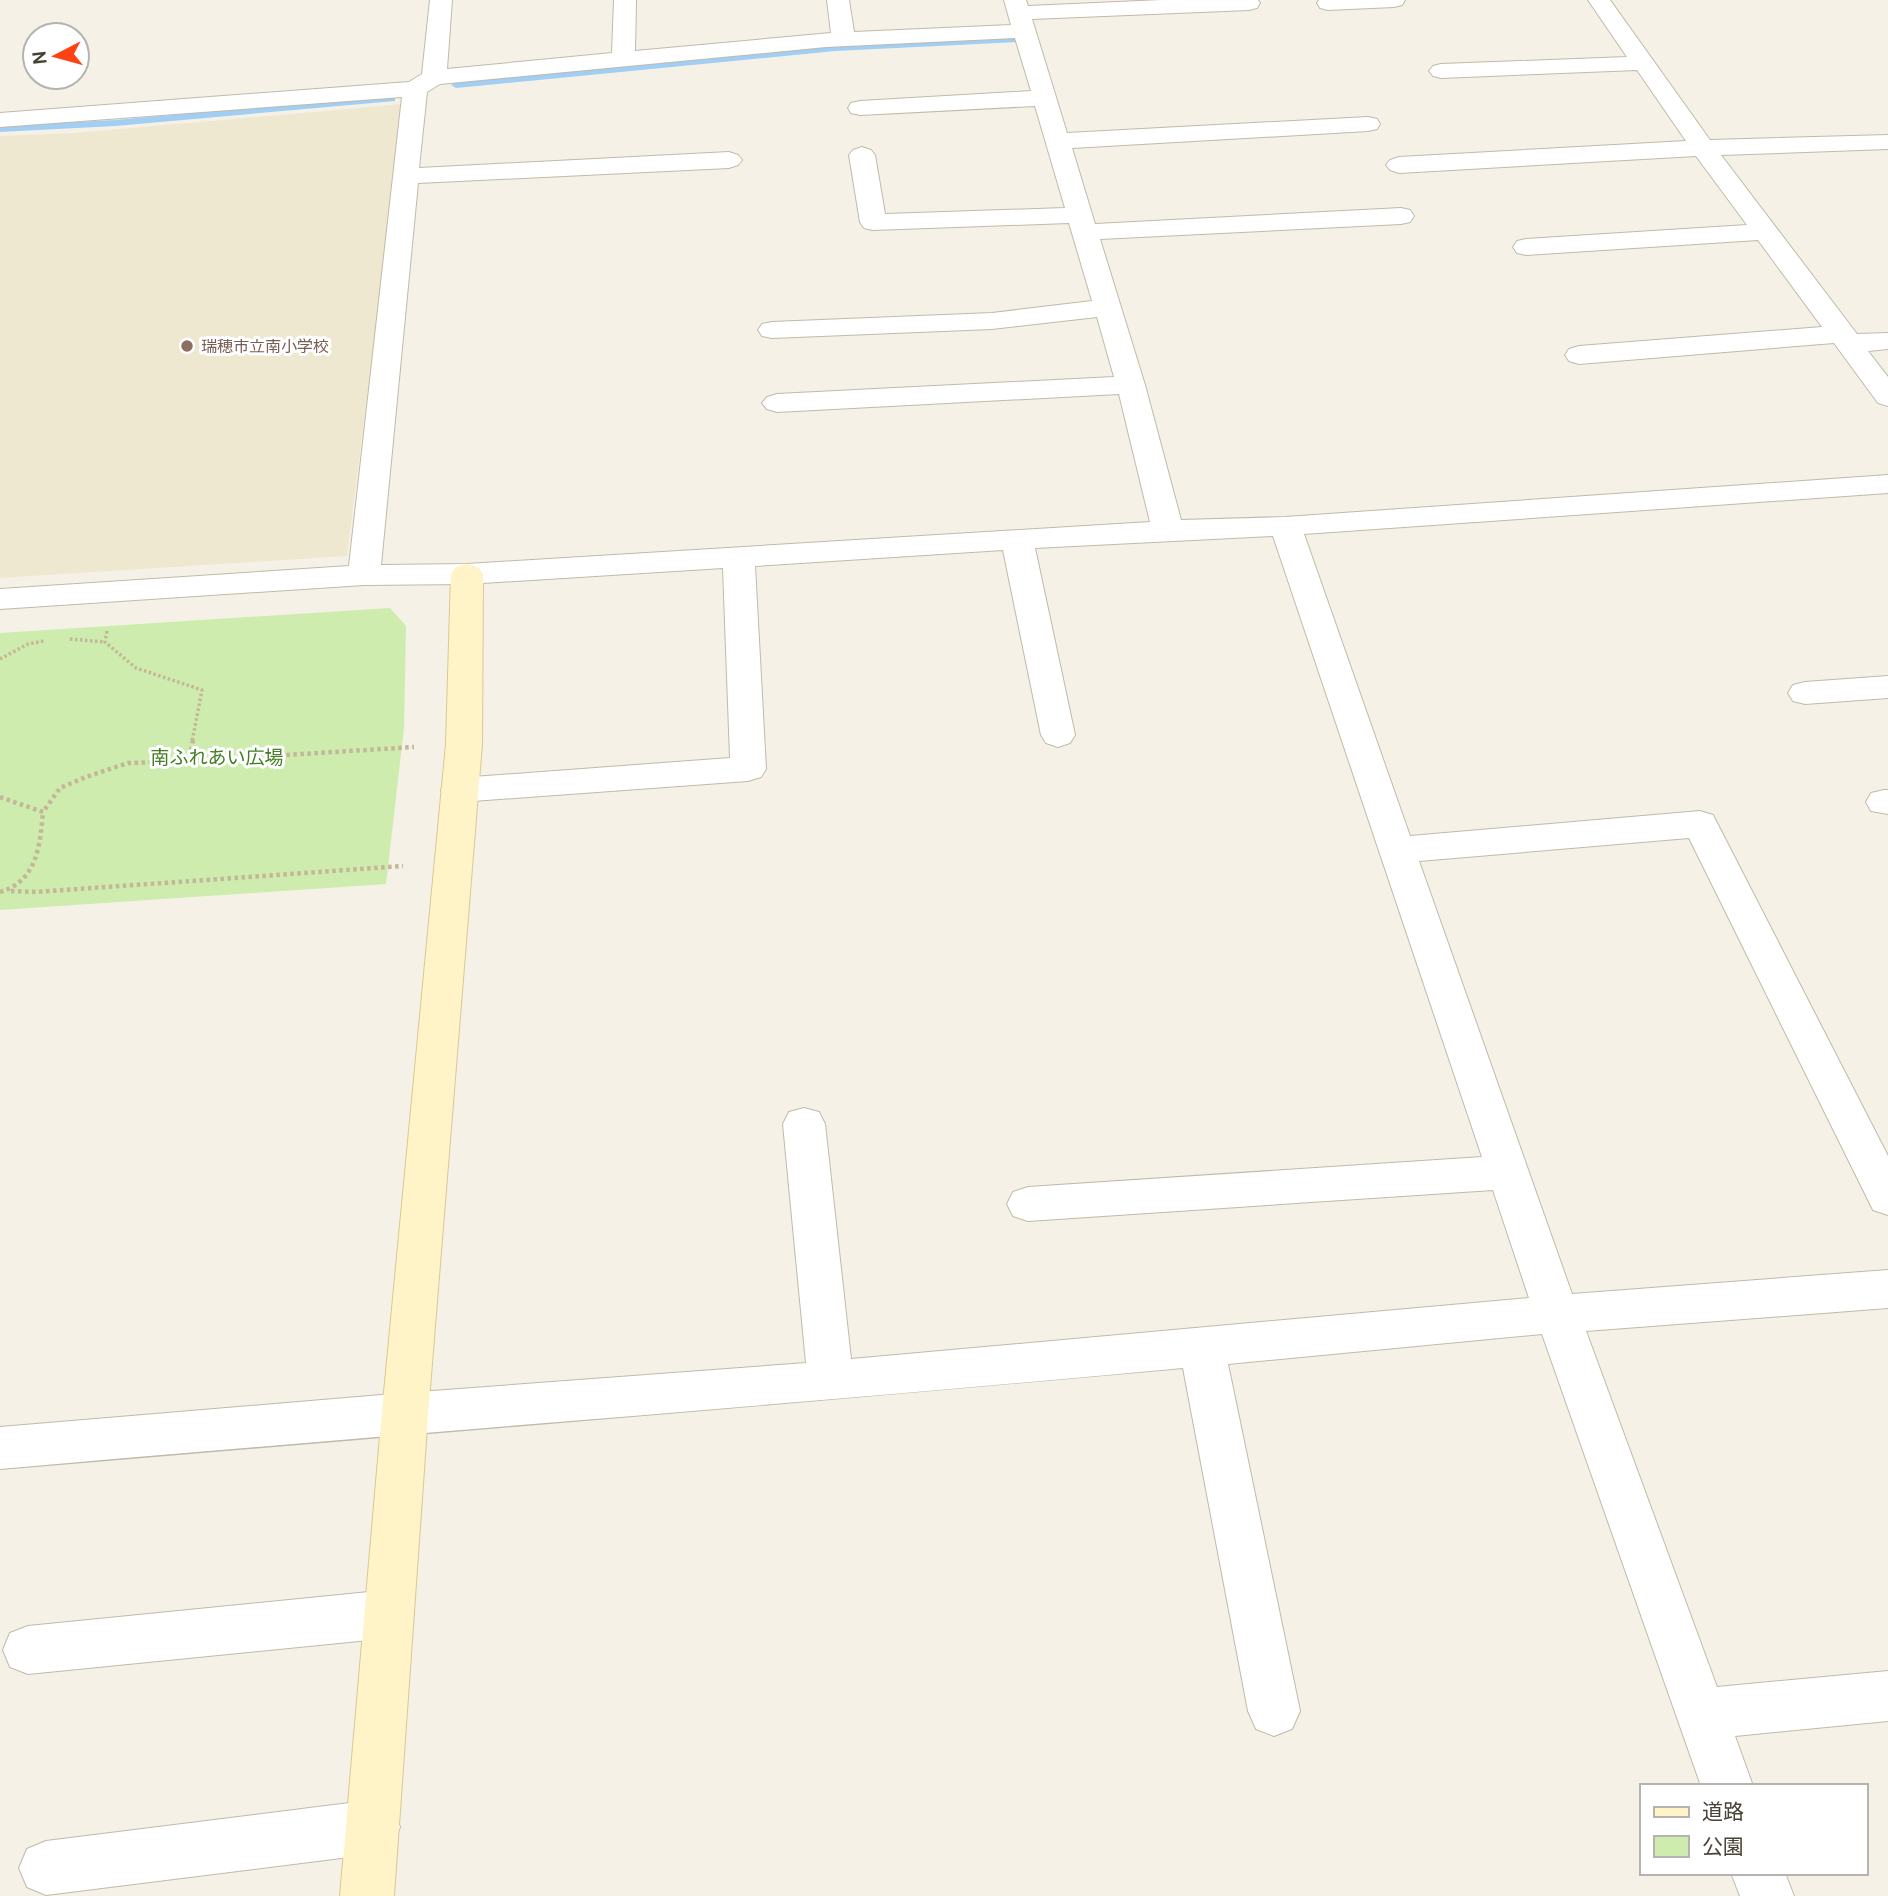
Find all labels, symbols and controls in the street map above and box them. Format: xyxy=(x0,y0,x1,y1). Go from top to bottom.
north arrow xyxy=(21,21,91,91)
text: N xyxy=(27,50,52,66)
place label: 瑞穂市立南小学校 xyxy=(201,337,329,356)
marker: 瑞穂市立南小学校 xyxy=(179,338,195,354)
park label: 南ふれあい広場 xyxy=(150,746,284,769)
legend xyxy=(1640,1784,1867,1875)
text: 道路 xyxy=(1702,1799,1744,1824)
text: 公園 xyxy=(1702,1834,1744,1859)

